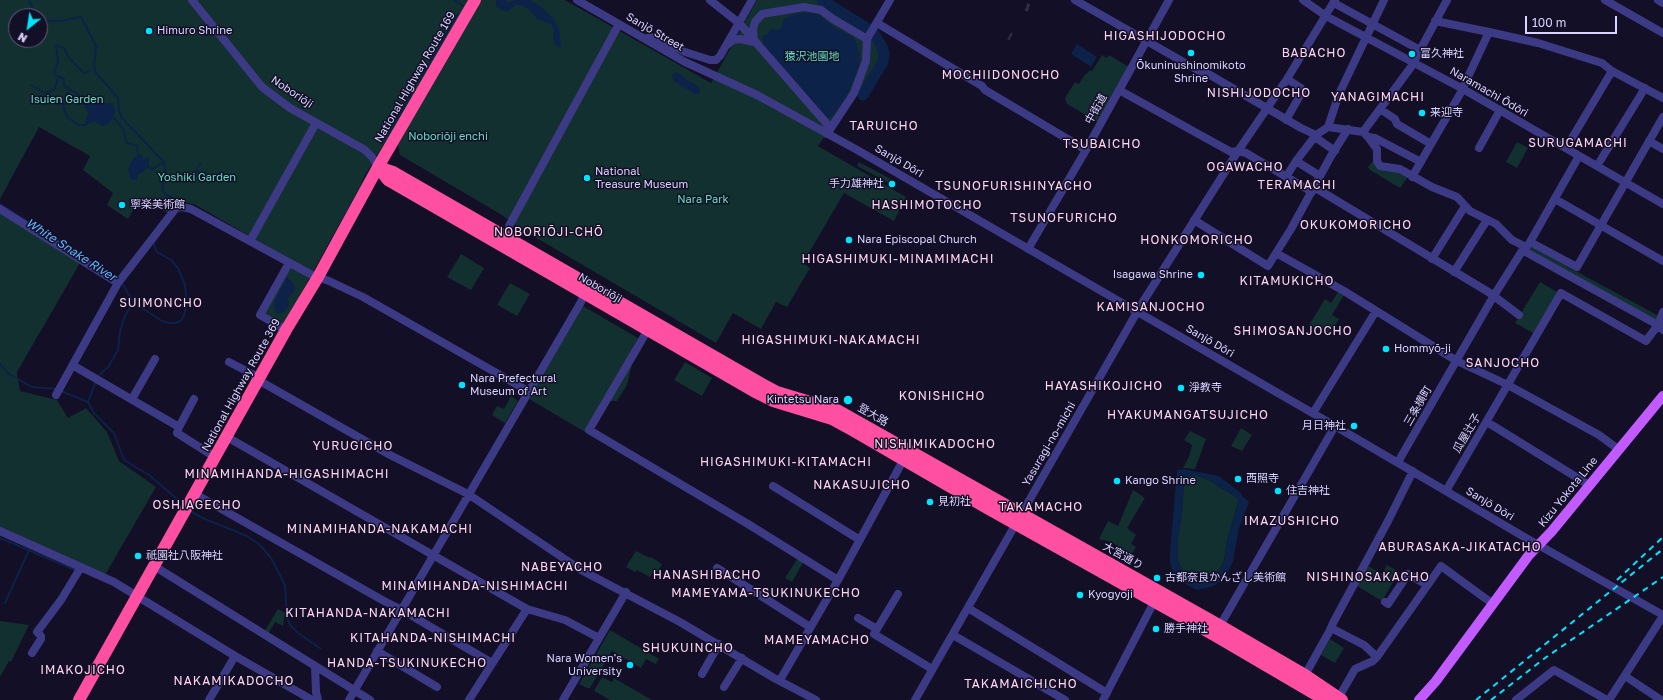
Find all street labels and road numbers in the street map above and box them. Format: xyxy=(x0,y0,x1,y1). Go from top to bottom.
street label: National Highway Route 169 xyxy=(372,9,458,145)
street label: Sanjō Street xyxy=(624,10,686,54)
street label: Naramachi Ōdōri xyxy=(1448,64,1530,120)
street label: Noboriōji xyxy=(268,73,316,111)
street label: 中街道 xyxy=(1082,91,1110,127)
street label: Sanjō Dōri xyxy=(872,142,926,180)
street label: Noboriōji xyxy=(576,270,624,306)
street label: National Highway Route 369 xyxy=(199,316,283,454)
street label: Sanjō Dōri xyxy=(1183,322,1237,360)
street label: 三条横町 xyxy=(1401,384,1435,428)
street label: Yasuragi-no-michi xyxy=(1020,400,1078,488)
street label: 登大路 xyxy=(855,401,891,429)
street label: 瓜屋辻子 xyxy=(1450,411,1484,455)
street label: Kizu Yokota Line xyxy=(1536,454,1600,530)
street label: Sanjō Dōri xyxy=(1464,484,1516,524)
street label: 大宮通り xyxy=(1101,540,1145,572)

